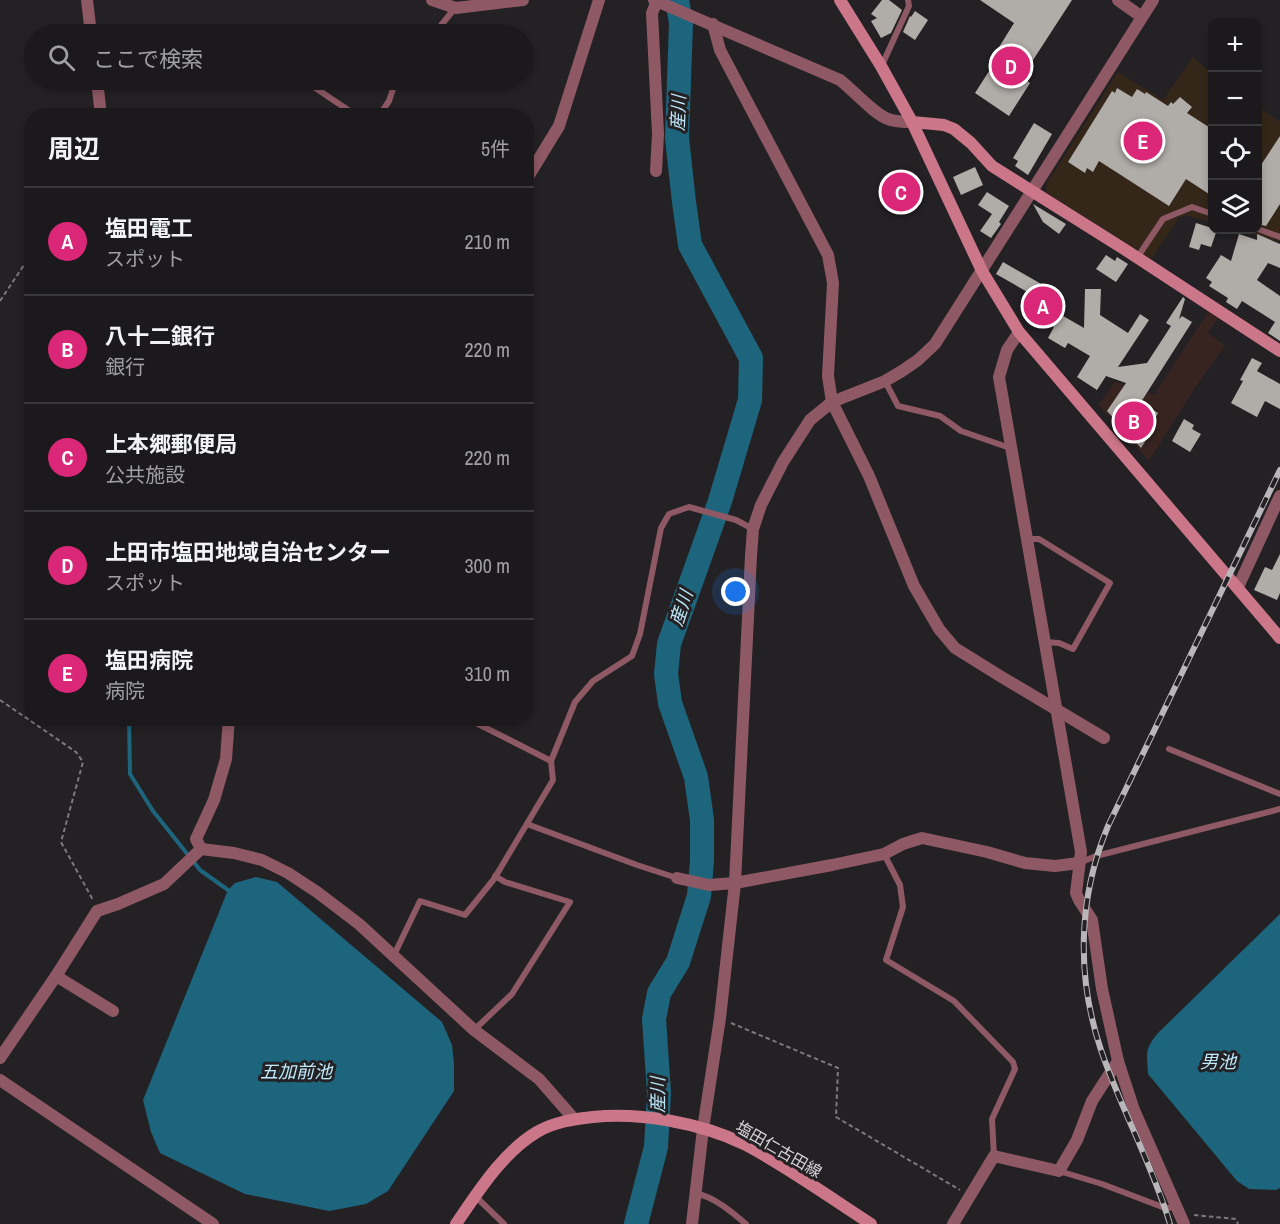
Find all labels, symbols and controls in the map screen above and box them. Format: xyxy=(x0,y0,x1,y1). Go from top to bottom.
map controls xyxy=(1208,18,1262,234)
button: + xyxy=(1208,18,1262,72)
search box xyxy=(24,24,534,90)
icon: search xyxy=(45,41,78,74)
text: ここで検索 xyxy=(93,44,203,74)
pin: D xyxy=(992,44,1030,88)
button: − xyxy=(1208,72,1262,126)
water label: 産川 xyxy=(665,93,691,131)
pin: E xyxy=(1124,118,1162,164)
button: locate xyxy=(1208,126,1262,180)
text: 周辺 xyxy=(48,131,100,166)
text: 5件 xyxy=(481,135,510,162)
pin: C xyxy=(882,170,920,214)
button: layers xyxy=(1208,180,1262,234)
text: 塩田電工 xyxy=(105,213,193,243)
text: A xyxy=(62,228,73,255)
text: 210 m xyxy=(464,228,510,255)
text: スポット xyxy=(105,245,185,272)
pin: A xyxy=(1024,284,1062,328)
text: 八十二銀行 xyxy=(105,321,215,351)
text: B xyxy=(62,336,73,363)
text: 220 m xyxy=(464,336,510,363)
text: 銀行 xyxy=(105,353,145,380)
pin: B xyxy=(1114,398,1154,444)
text: 上本郷郵便局 xyxy=(105,429,237,459)
text: C xyxy=(62,444,73,471)
text: 220 m xyxy=(464,444,510,471)
text: 公共施設 xyxy=(105,461,185,488)
text: 上田市塩田地域自治センター xyxy=(105,537,391,567)
text: D xyxy=(62,552,73,579)
text: 300 m xyxy=(464,552,510,579)
text: スポット xyxy=(105,569,185,596)
your location xyxy=(721,577,750,606)
water label: 産川 xyxy=(664,585,699,629)
text: 塩田病院 xyxy=(105,645,193,675)
text: E xyxy=(62,660,73,687)
text: 310 m xyxy=(464,660,510,687)
text: 病院 xyxy=(105,677,145,704)
water label: 男池 xyxy=(1200,1049,1238,1074)
water label: 五加前池 xyxy=(260,1059,334,1084)
water label: 産川 xyxy=(645,1075,670,1113)
street label: 塩田仁古田線 xyxy=(732,1115,826,1183)

